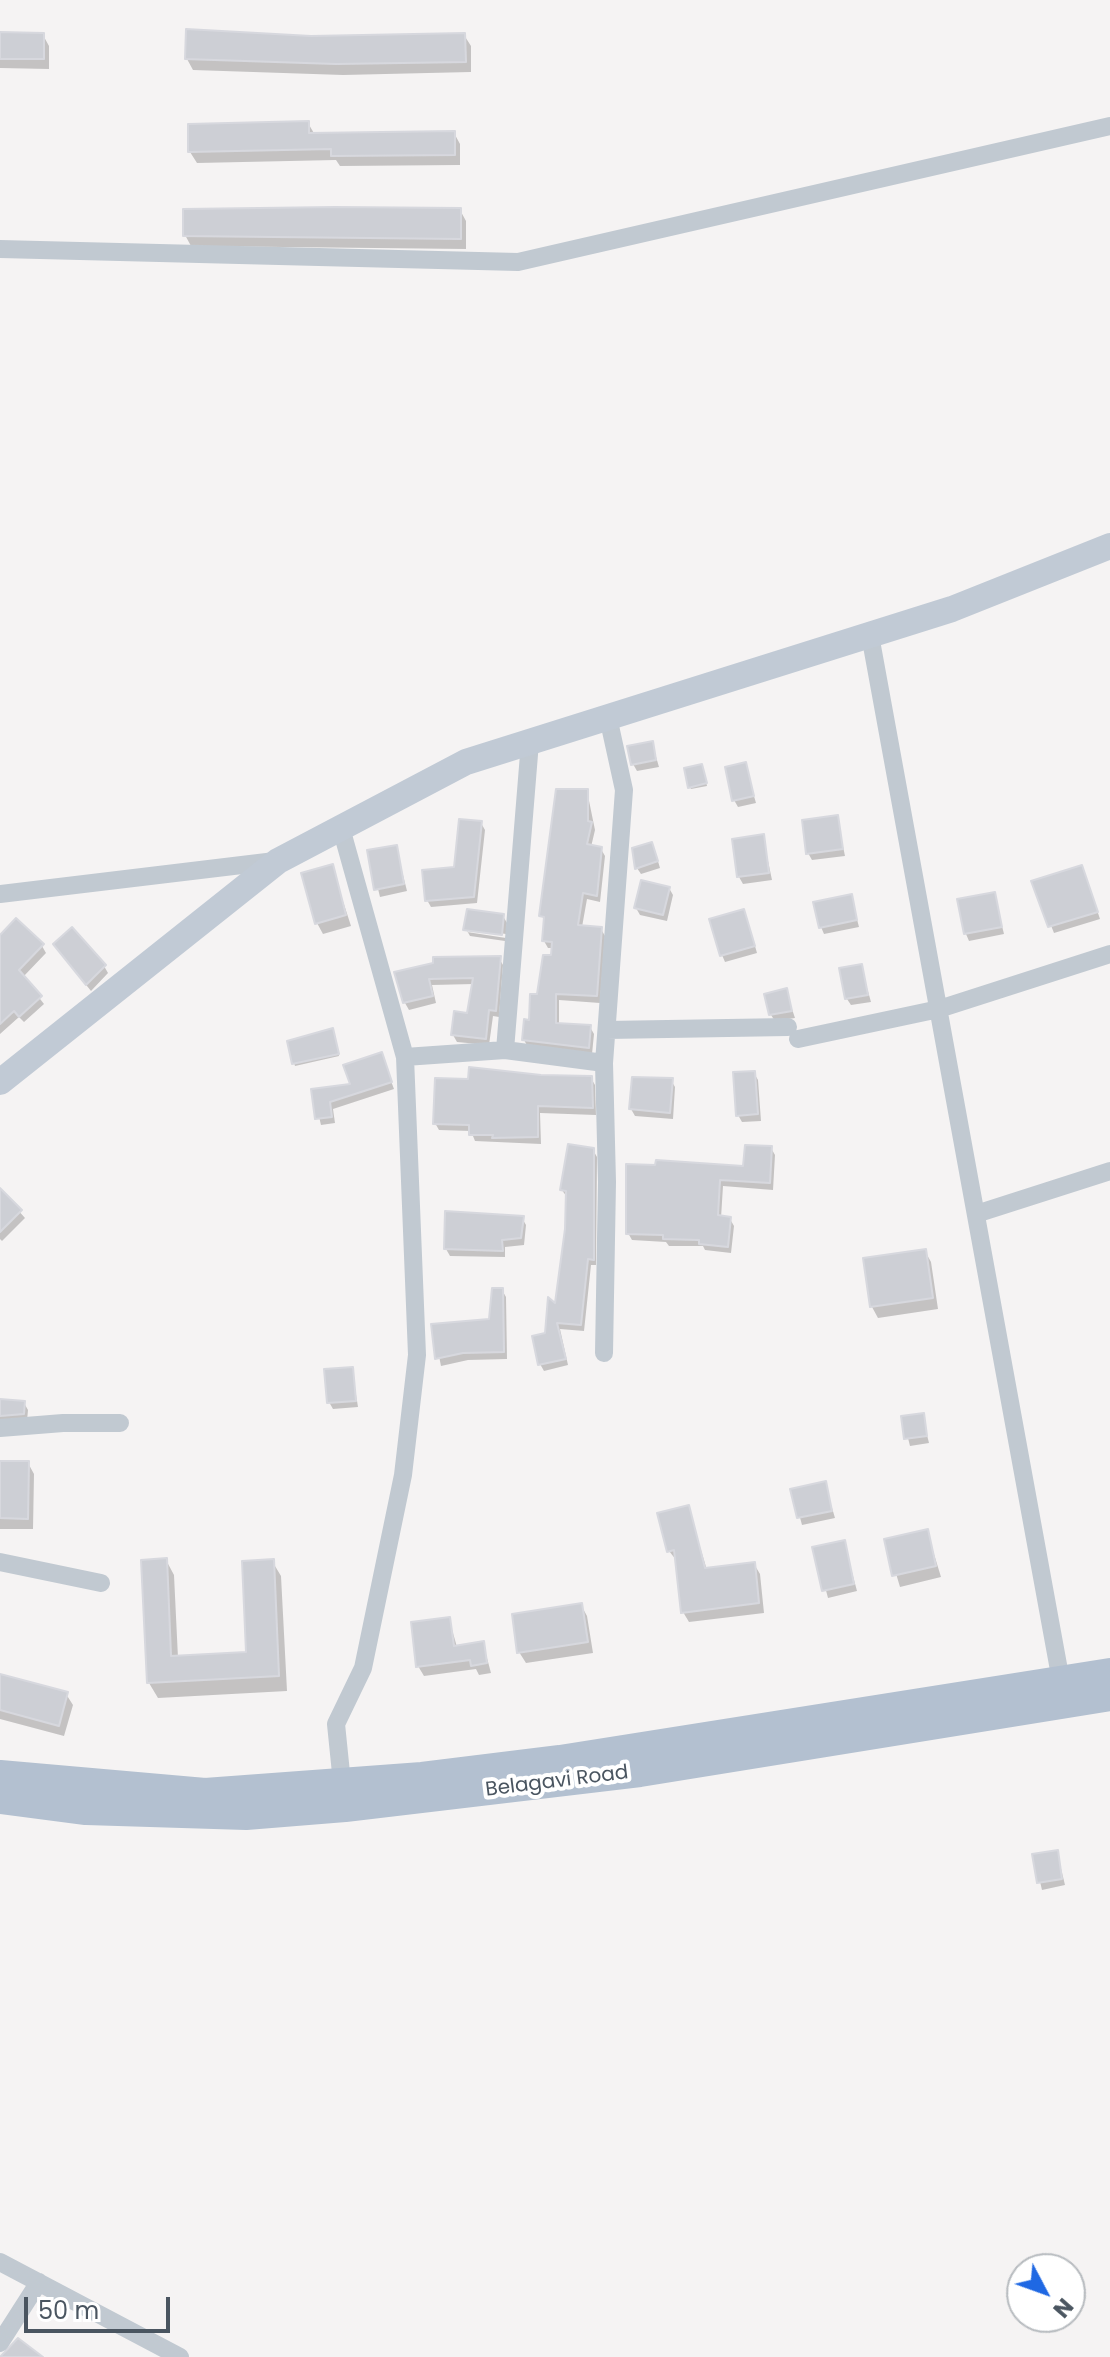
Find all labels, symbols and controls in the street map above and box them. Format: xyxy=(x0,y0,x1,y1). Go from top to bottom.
street label: Belagavi Road xyxy=(484,1761,630,1803)
north arrow xyxy=(1006,2253,1086,2333)
scale bar xyxy=(28,2281,174,2331)
text: N xyxy=(1046,2291,1080,2324)
text: 50 m xyxy=(38,2294,99,2327)

